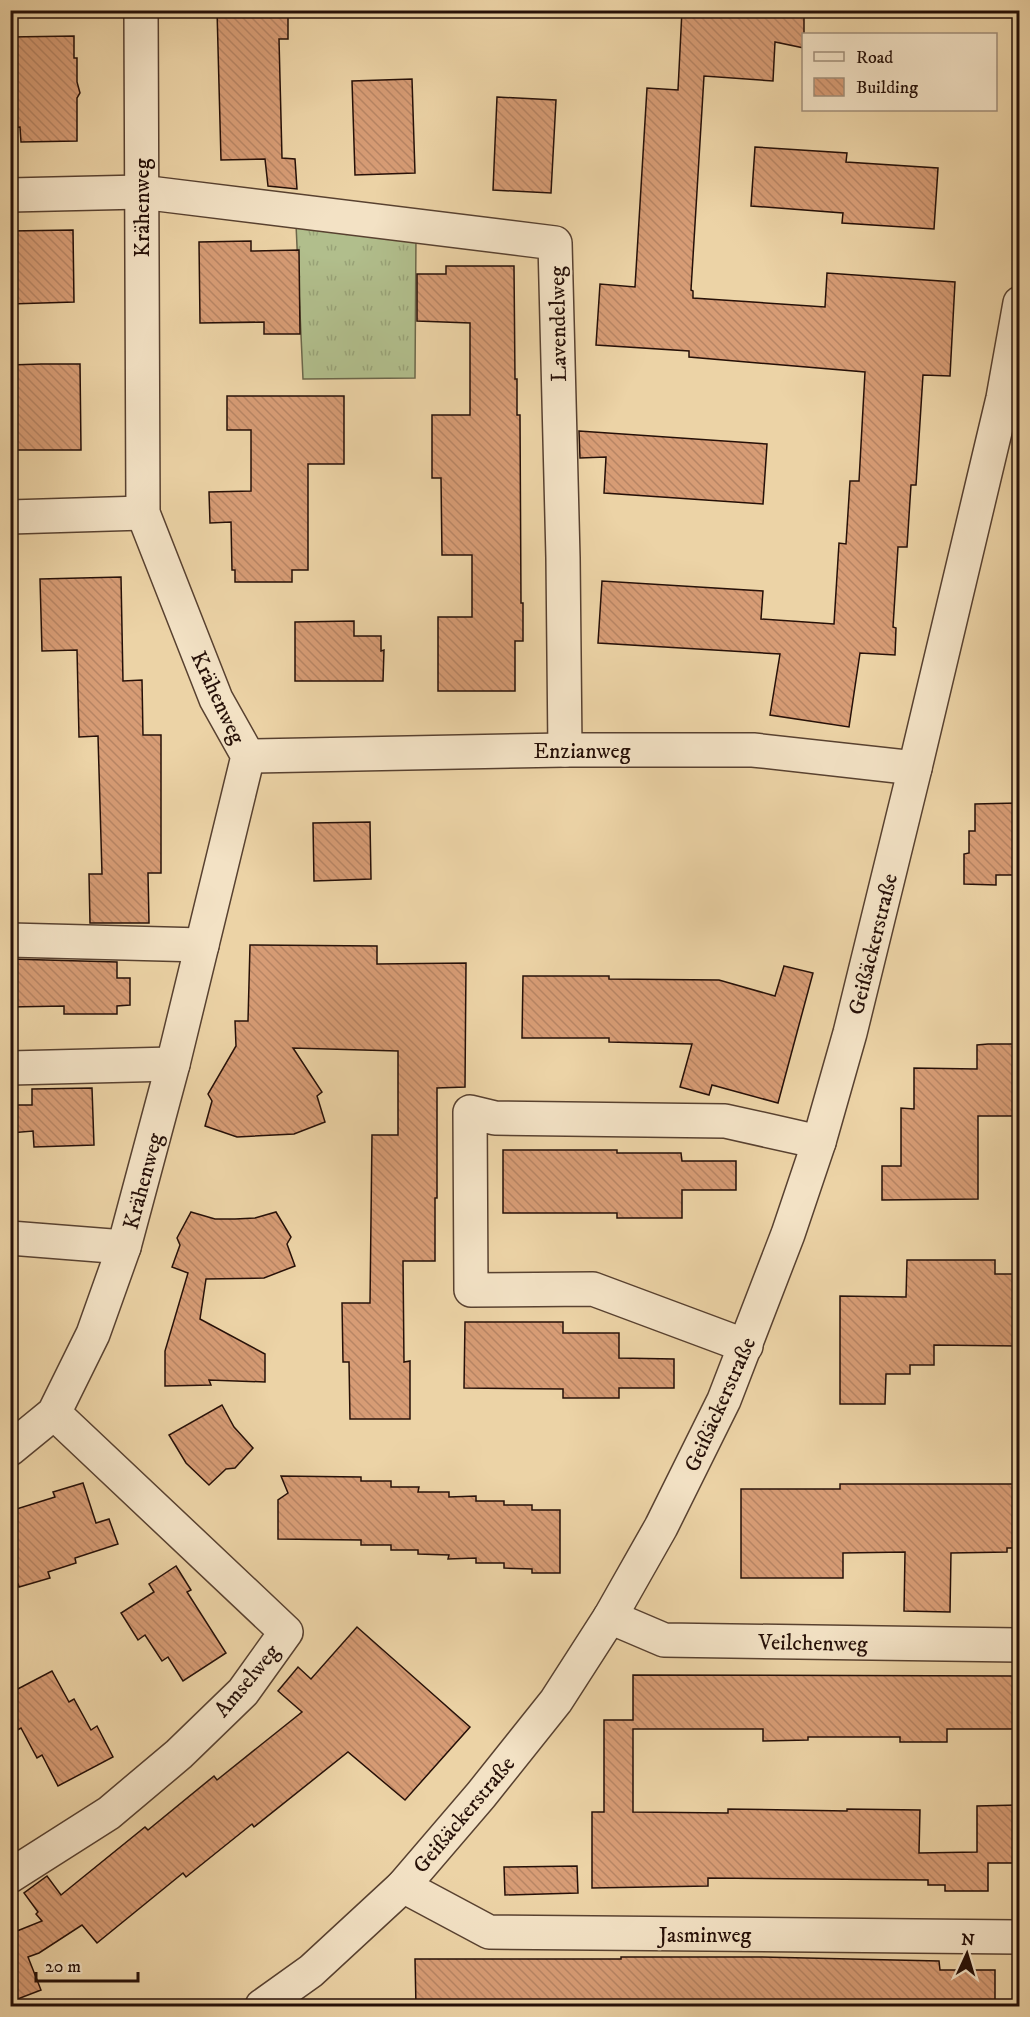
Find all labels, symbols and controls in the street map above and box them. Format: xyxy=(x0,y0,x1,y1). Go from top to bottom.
legend xyxy=(802,33,997,111)
text: Road xyxy=(856,47,893,69)
text: Building xyxy=(856,77,918,99)
street label: Krähenweg xyxy=(129,158,156,257)
street label: Lavendelweg xyxy=(544,266,573,382)
street label: Krähenweg xyxy=(185,647,251,748)
street label: Enzianweg xyxy=(534,738,631,765)
street label: Geißäckerstraße xyxy=(843,871,904,1018)
street label: Krähenweg xyxy=(118,1130,169,1233)
street label: Geißäckerstraße xyxy=(679,1333,762,1476)
street label: Veilchenweg xyxy=(757,1629,868,1658)
street label: Amselweg xyxy=(209,1639,286,1723)
street label: Geißäckerstraße xyxy=(407,1751,521,1879)
street label: Jasminweg xyxy=(657,1922,752,1949)
north arrow xyxy=(937,1924,997,1984)
text: N xyxy=(961,1930,975,1950)
scale bar xyxy=(36,1945,138,1983)
text: 20 m xyxy=(45,1956,81,1978)

